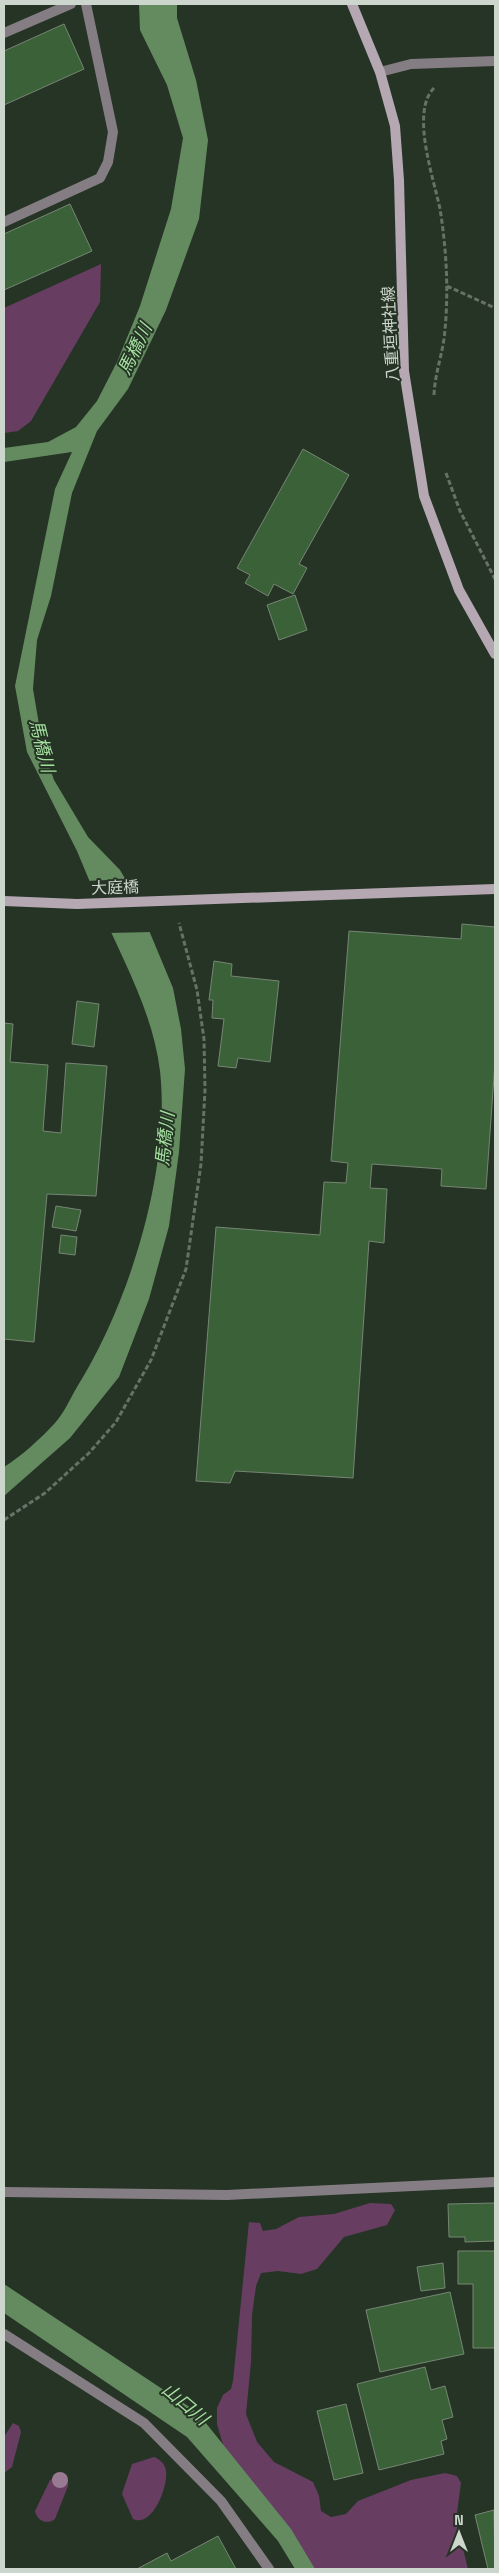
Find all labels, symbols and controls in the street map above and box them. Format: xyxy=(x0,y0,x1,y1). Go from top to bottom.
street label: 八重垣神社線 xyxy=(378,285,403,382)
water label: 馬橋川 xyxy=(112,318,158,378)
water label: 馬橋川 xyxy=(25,717,61,777)
street label: 大庭橋 xyxy=(91,876,139,899)
water label: 馬橋川 xyxy=(150,1109,179,1167)
water label: 山口川 xyxy=(157,2377,215,2431)
north arrow xyxy=(434,2508,484,2558)
text: N xyxy=(454,2511,464,2529)

